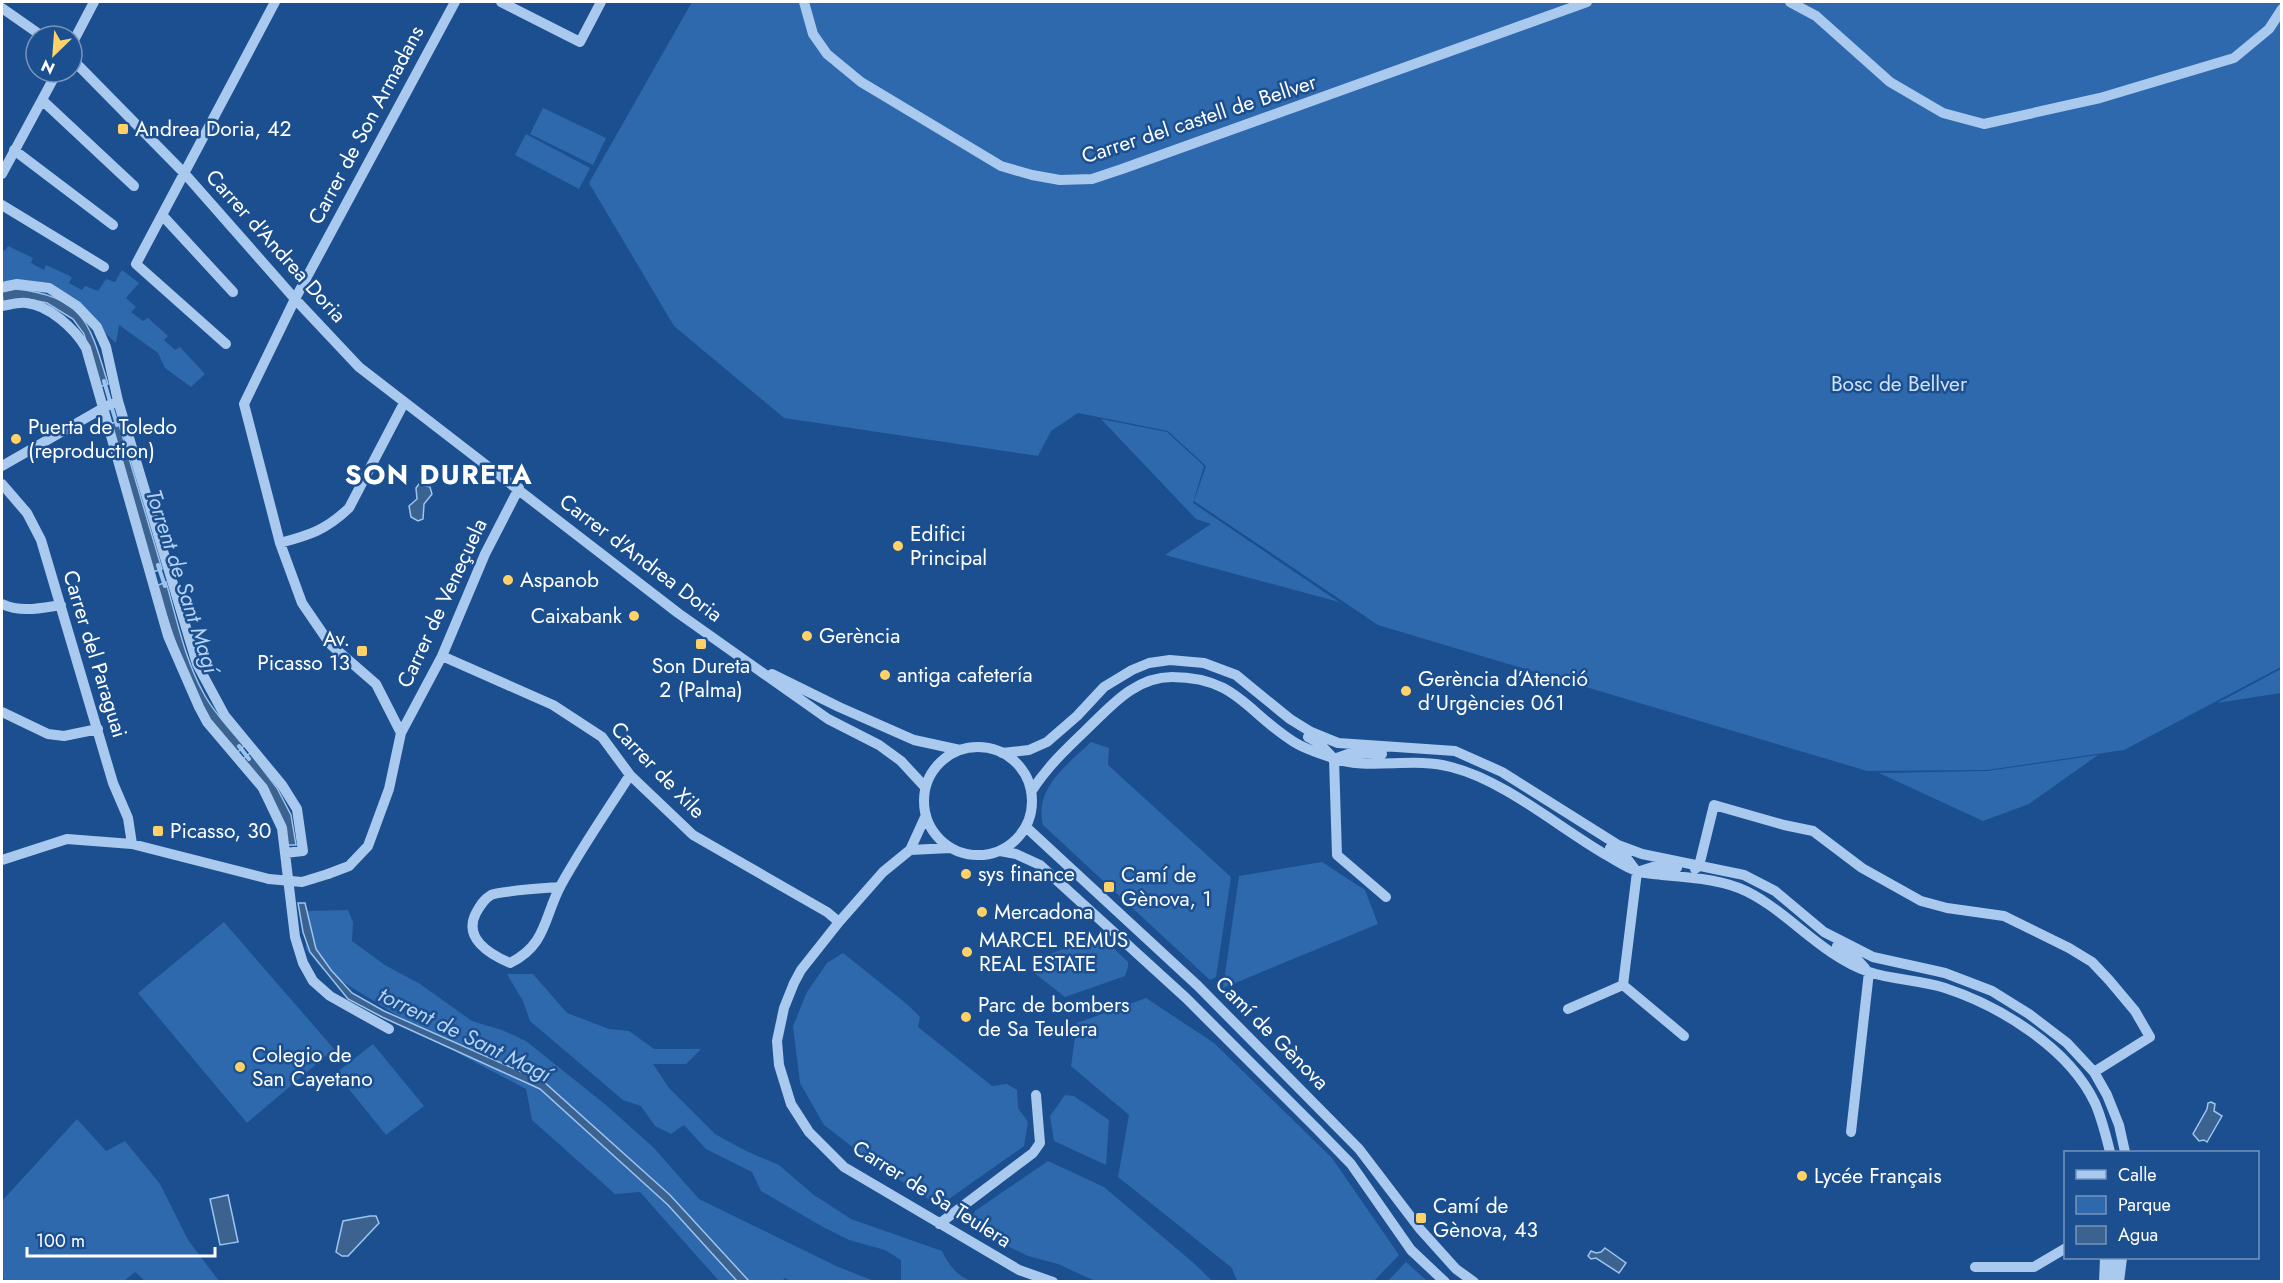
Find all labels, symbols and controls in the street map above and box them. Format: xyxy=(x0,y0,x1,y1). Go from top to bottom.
street label: Carrer de Son Armadans xyxy=(301,20,431,230)
north arrow xyxy=(24,24,84,84)
text: N xyxy=(37,54,58,80)
street label: Carrer del castell de Bellver xyxy=(1078,67,1321,171)
place label: Andrea Doria, 42 xyxy=(135,114,291,144)
marker: Andrea Doria, 42 xyxy=(116,122,130,136)
street label: Carrer d'Andrea Doria xyxy=(199,163,353,329)
park label: Bosc de Bellver xyxy=(1831,369,1968,399)
place label: Puerta de Toledo (reproduction) xyxy=(28,412,177,466)
marker: Puerta de Toledo (reproduction) xyxy=(9,432,23,446)
district label: SON DURETA xyxy=(345,455,533,494)
water label: Torrent de Sant Magí xyxy=(138,485,229,680)
street label: Carrer d'Andrea Doria xyxy=(553,487,729,629)
street label: Carrer de Veneçuela xyxy=(390,513,494,693)
place label: Edifici Principal xyxy=(910,519,987,573)
marker: Edifici Principal xyxy=(891,539,905,553)
place label: Aspanob xyxy=(520,565,599,595)
street label: Carrer del Paraguai xyxy=(55,567,135,741)
marker: Aspanob xyxy=(501,573,515,587)
place label: Caixabank xyxy=(531,601,623,631)
marker: Caixabank xyxy=(627,609,641,623)
place label: Gerència xyxy=(819,621,900,651)
place label: Av. Picasso 13 xyxy=(257,624,350,678)
marker: Gerència xyxy=(800,629,814,643)
marker: Son Dureta 2 (Palma) xyxy=(694,637,708,651)
marker: Av. Picasso 13 xyxy=(355,644,369,658)
place label: Son Dureta 2 (Palma) xyxy=(652,651,750,705)
place label: antiga cafetería xyxy=(897,660,1033,690)
place label: Gerència d’Atenció d’Urgències 061 xyxy=(1418,664,1588,718)
marker: antiga cafetería xyxy=(878,668,892,682)
marker: Gerència d’Atenció d’Urgències 061 xyxy=(1399,684,1413,698)
street label: Carrer de Xile xyxy=(604,715,712,825)
place label: Picasso, 30 xyxy=(170,816,271,846)
marker: Picasso, 30 xyxy=(151,824,165,838)
place label: sys finance xyxy=(978,859,1075,889)
place label: Camí de Gènova, 1 xyxy=(1121,860,1212,914)
marker: sys finance xyxy=(959,867,973,881)
marker: Camí de Gènova, 1 xyxy=(1102,880,1116,894)
place label: Mercadona xyxy=(994,897,1093,927)
marker: Mercadona xyxy=(975,905,989,919)
place label: MARCEL REMUS REAL ESTATE xyxy=(979,925,1128,979)
marker: MARCEL REMUS REAL ESTATE xyxy=(960,945,974,959)
street label: Camí de Gènova xyxy=(1208,969,1336,1097)
water label: torrent de Sant Magí xyxy=(373,978,560,1091)
place label: Parc de bombers de Sa Teulera xyxy=(978,990,1130,1044)
marker: Parc de bombers de Sa Teulera xyxy=(959,1010,973,1024)
place label: Colegio de San Cayetano xyxy=(252,1040,373,1094)
marker: Colegio de San Cayetano xyxy=(233,1060,247,1074)
street label: Carrer de Sa Teulera xyxy=(847,1133,1017,1255)
legend xyxy=(2064,1151,2259,1259)
place label: Lycée Français xyxy=(1814,1161,1942,1191)
text: Calle xyxy=(2118,1162,2157,1188)
marker: Lycée Français xyxy=(1795,1169,1809,1183)
place label: Camí de Gènova, 43 xyxy=(1433,1191,1538,1245)
text: Parque xyxy=(2118,1192,2171,1218)
marker: Camí de Gènova, 43 xyxy=(1414,1211,1428,1225)
scale bar xyxy=(27,1220,214,1258)
text: Agua xyxy=(2118,1222,2158,1248)
text: 100 m xyxy=(36,1228,85,1254)

